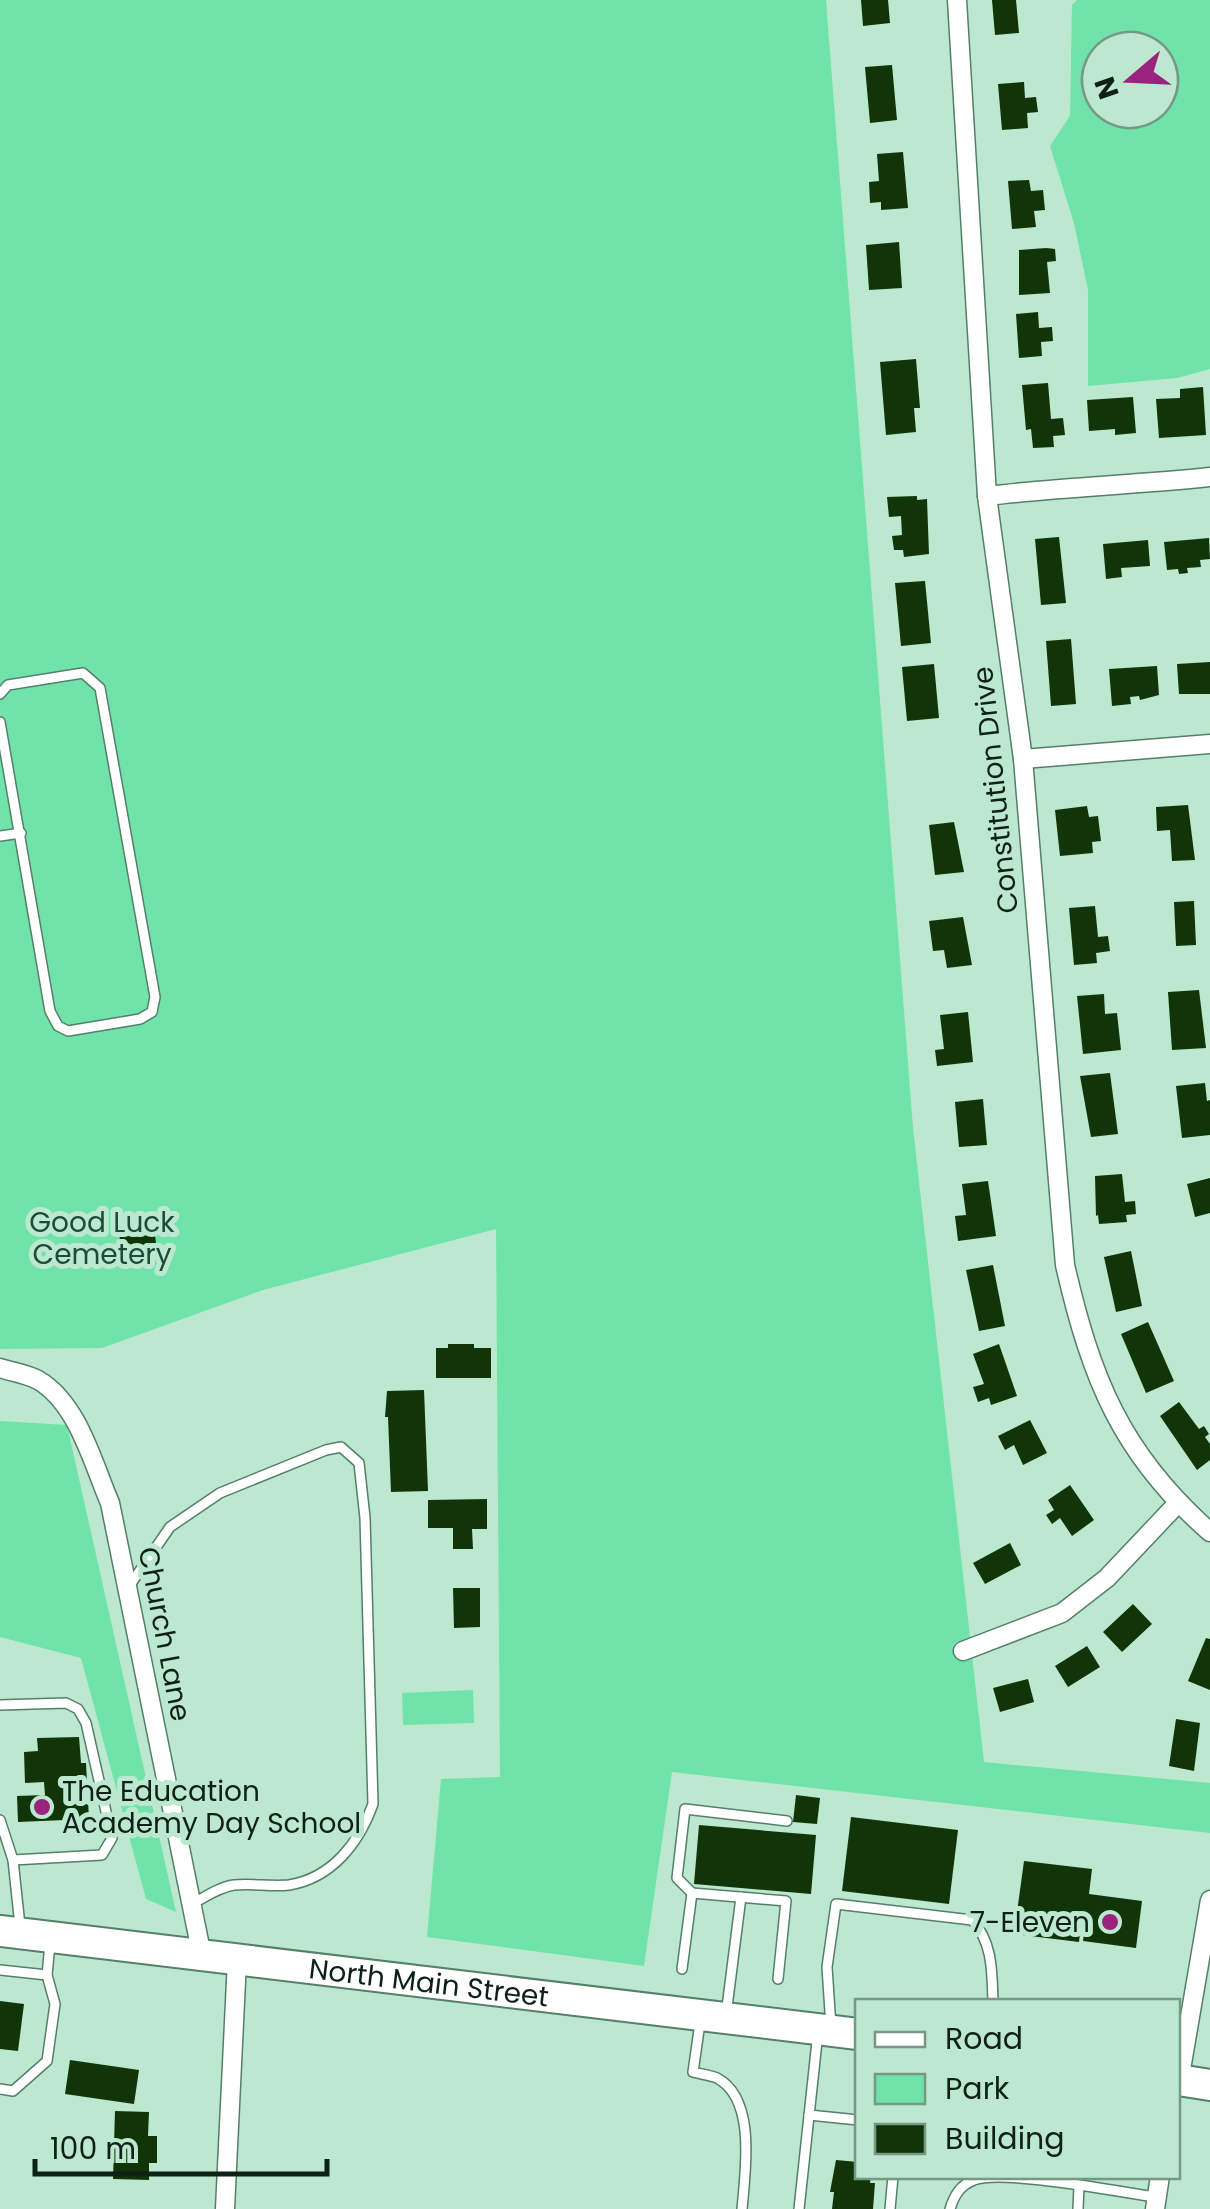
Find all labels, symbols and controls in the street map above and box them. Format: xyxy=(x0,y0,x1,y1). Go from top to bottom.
north arrow xyxy=(1080,30,1180,130)
text: N xyxy=(1085,72,1129,104)
street label: Constitution Drive xyxy=(963,665,1028,915)
park label: Good Luck Cemetery xyxy=(29,1203,175,1274)
street label: Church Lane xyxy=(129,1544,201,1724)
place label: The Education Academy Day School xyxy=(62,1772,361,1843)
marker: The Education Academy Day School xyxy=(31,1796,53,1818)
place label: 7-Eleven xyxy=(970,1903,1090,1942)
marker: 7-Eleven xyxy=(1099,1911,1121,1933)
street label: North Main Street xyxy=(307,1949,551,2017)
legend xyxy=(855,1999,1180,2179)
text: Road xyxy=(945,2017,1023,2060)
text: Park xyxy=(945,2067,1010,2110)
scale bar xyxy=(35,2114,328,2176)
text: Building xyxy=(945,2117,1065,2160)
text: 100 m xyxy=(50,2127,136,2170)

